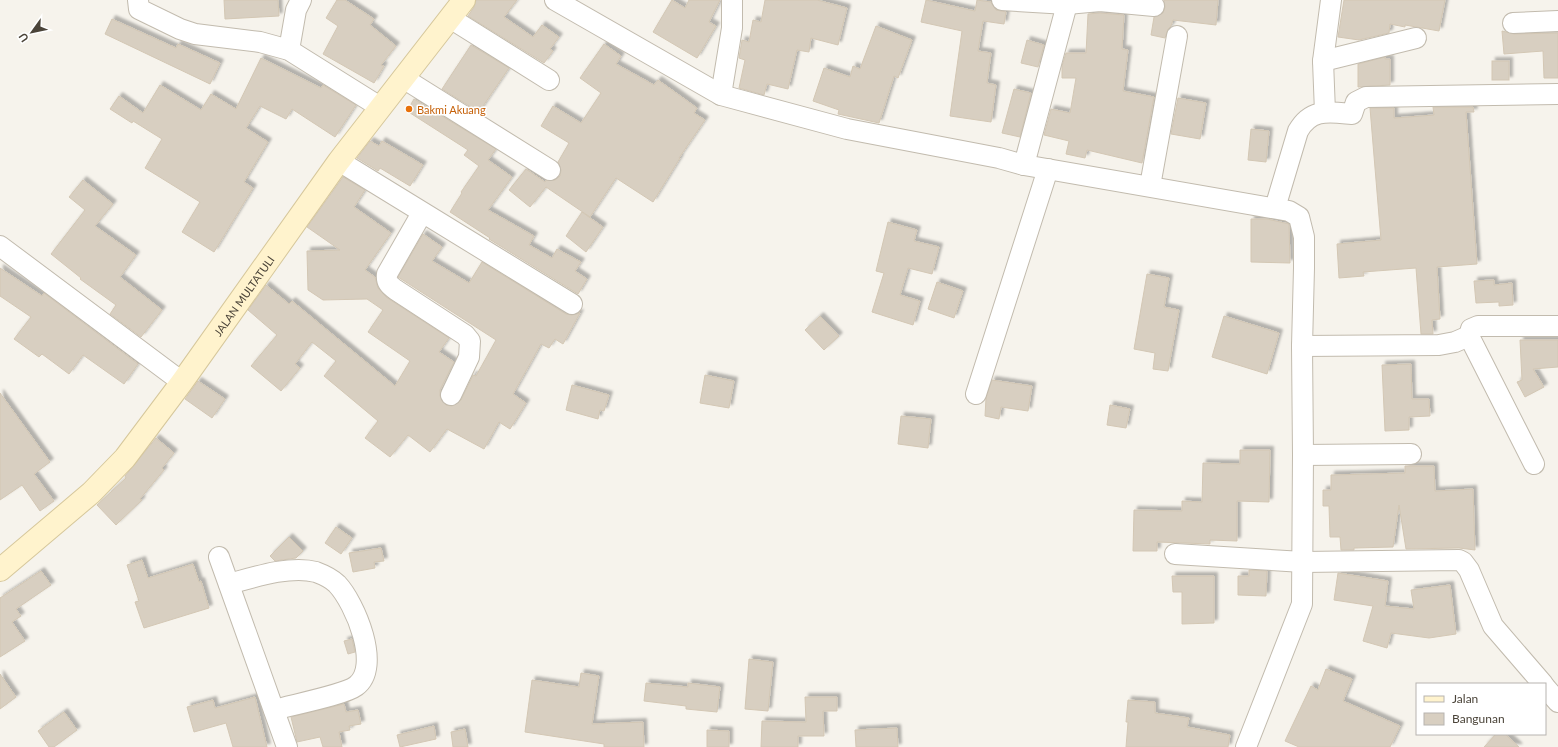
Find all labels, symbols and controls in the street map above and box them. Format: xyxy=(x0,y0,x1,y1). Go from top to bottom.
north arrow xyxy=(12,12,52,52)
text: U xyxy=(16,31,31,45)
place label: Bakmi Akuang xyxy=(417,103,486,116)
marker: Bakmi Akuang xyxy=(404,104,414,114)
street label: JALAN MULTATULI xyxy=(211,253,276,338)
legend xyxy=(1416,683,1546,735)
text: Jalan xyxy=(1452,691,1478,706)
text: Bangunan xyxy=(1452,711,1505,726)

